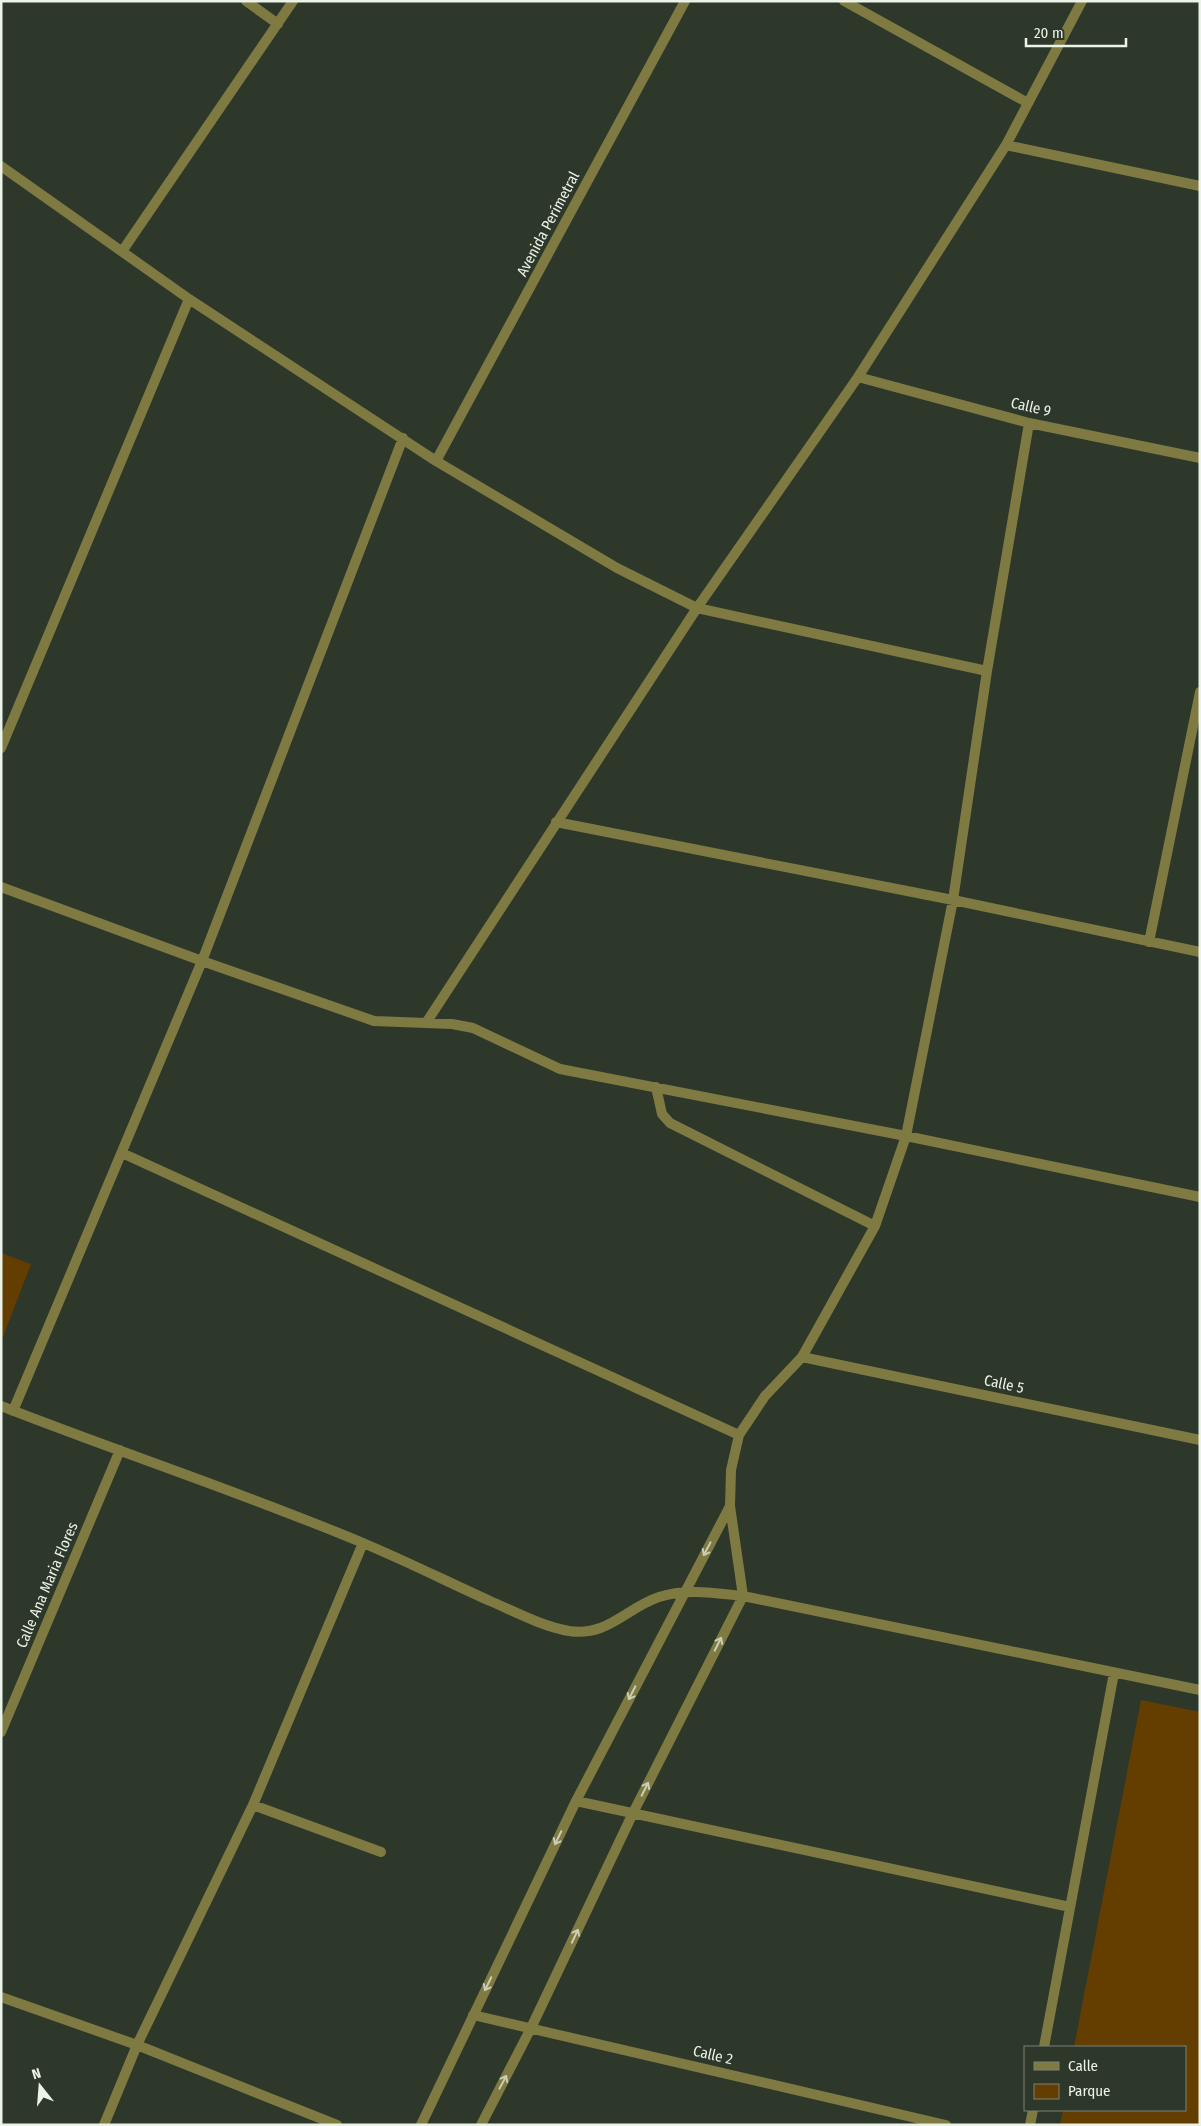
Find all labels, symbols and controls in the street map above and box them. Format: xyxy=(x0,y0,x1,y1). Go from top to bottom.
scale bar xyxy=(1026,15,1126,47)
text: 20 m xyxy=(1034,24,1064,42)
street label: Avenida Perímetral xyxy=(513,168,583,279)
street label: Calle 9 xyxy=(1009,394,1053,420)
street label: Calle 5 xyxy=(982,1371,1026,1397)
street label: Calle Ana Maria Flores xyxy=(12,1519,82,1651)
one-way arrow xyxy=(702,1541,712,1556)
one-way arrow xyxy=(714,1637,723,1652)
one-way arrow xyxy=(627,1685,636,1700)
one-way arrow xyxy=(641,1782,650,1797)
one-way arrow xyxy=(553,1830,563,1845)
one-way arrow xyxy=(571,1929,580,1944)
one-way arrow xyxy=(483,1976,492,1991)
street label: Calle 2 xyxy=(691,2042,735,2068)
legend xyxy=(1024,2046,1186,2111)
text: Calle xyxy=(1068,2057,1098,2075)
north arrow xyxy=(15,2061,65,2111)
text: N xyxy=(30,2065,43,2083)
one-way arrow xyxy=(498,2074,508,2089)
text: Parque xyxy=(1068,2082,1111,2100)

